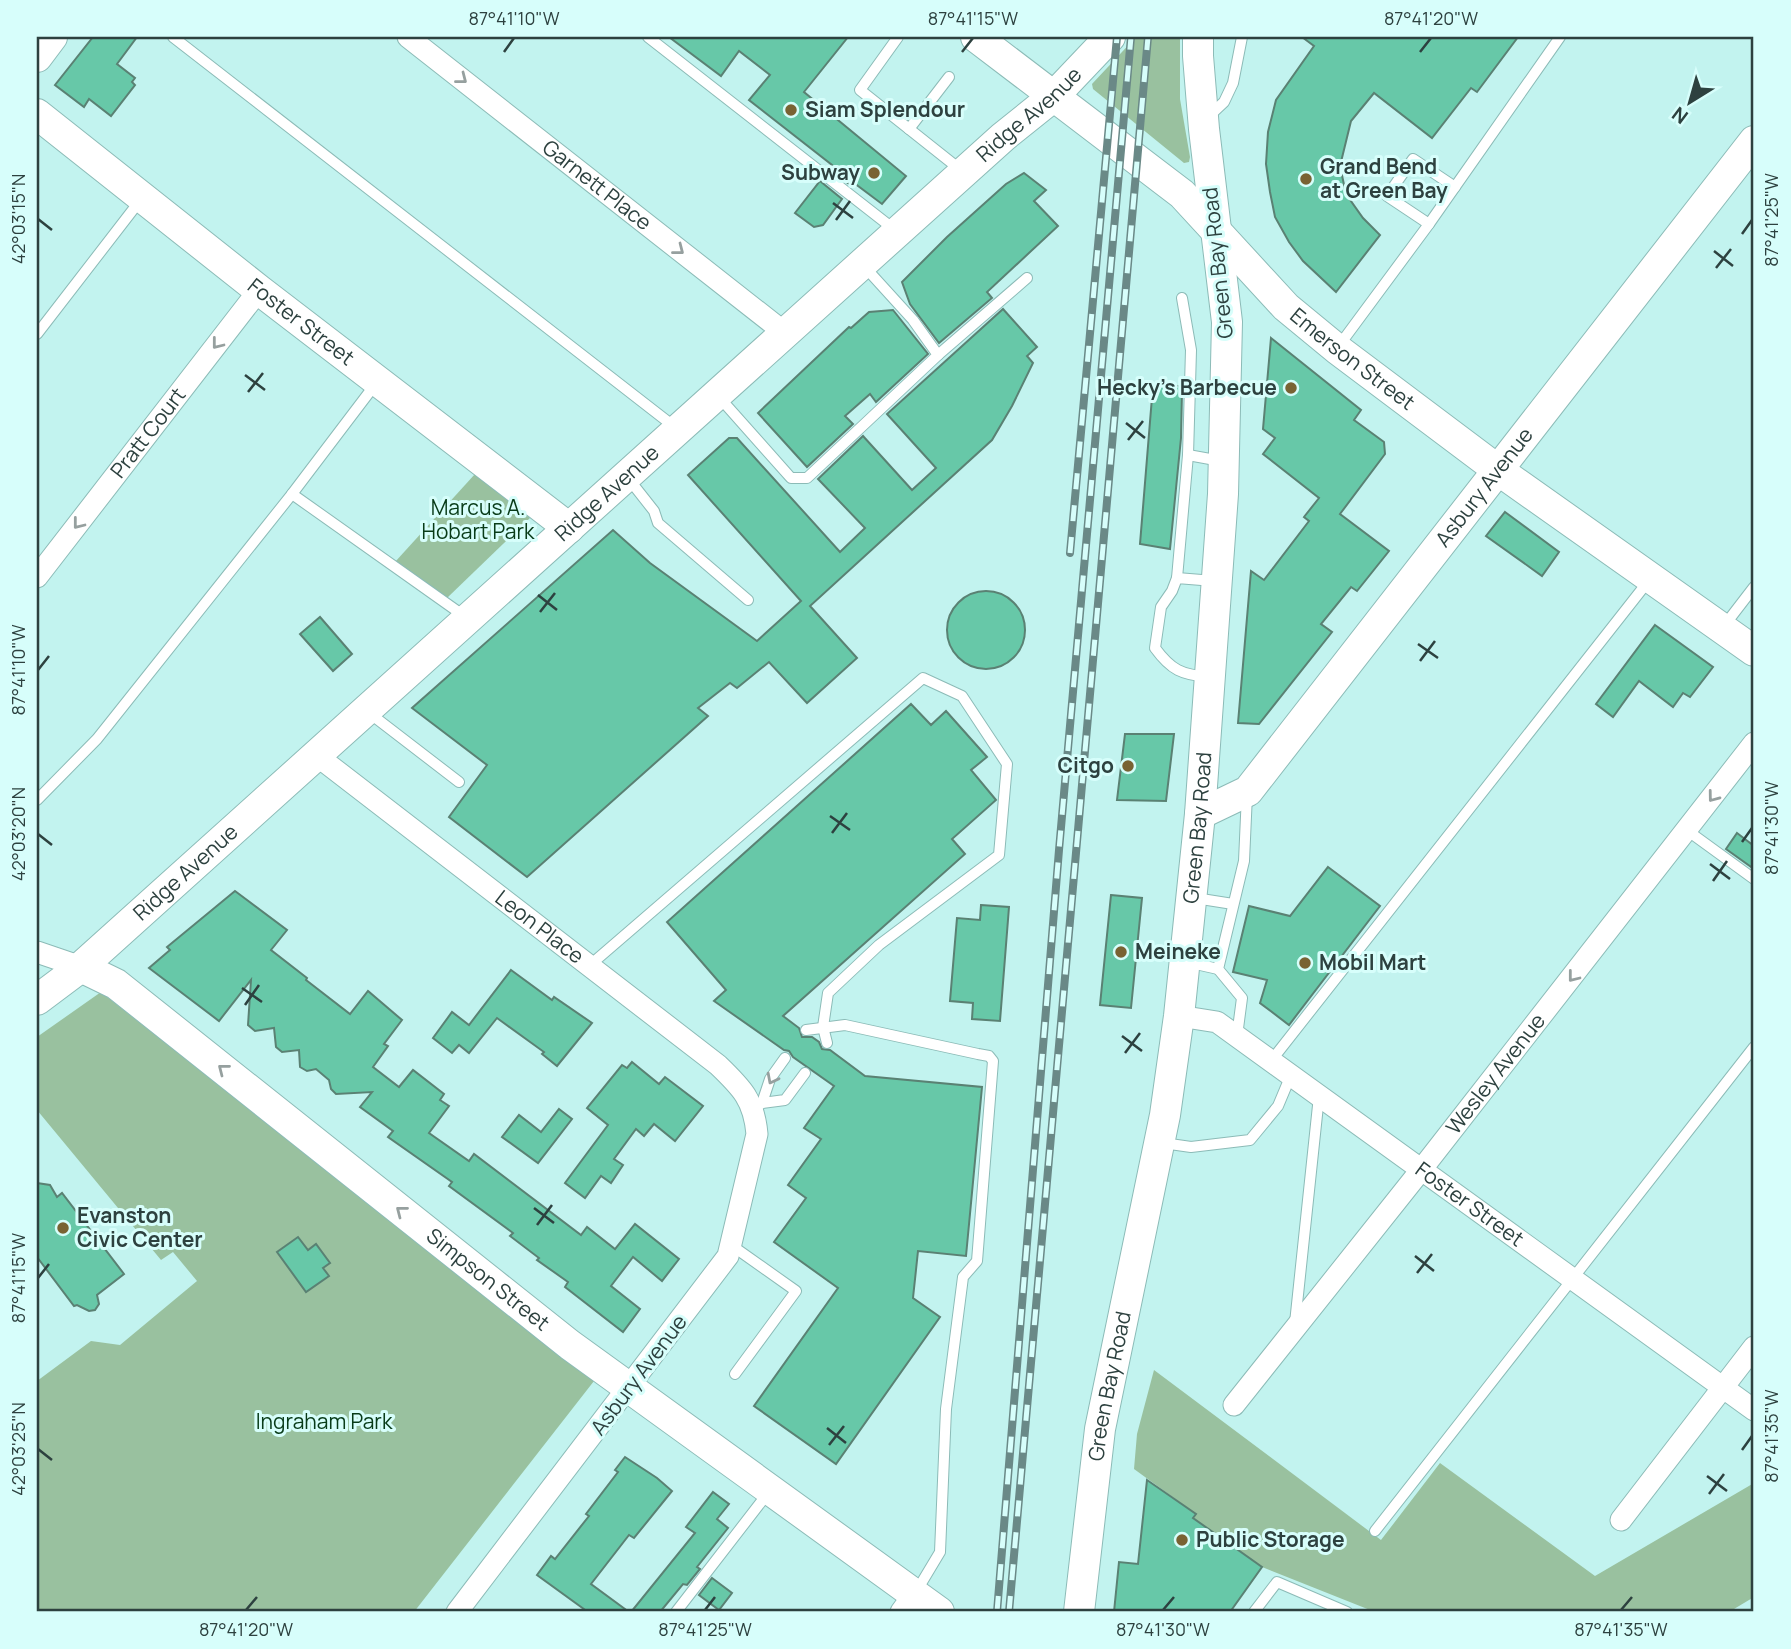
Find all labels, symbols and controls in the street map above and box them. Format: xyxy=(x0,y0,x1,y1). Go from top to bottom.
text: 87°41'10"W xyxy=(469,6,560,30)
text: 87°41'15"W xyxy=(928,6,1018,30)
text: 87°41'20"W xyxy=(1384,6,1478,30)
street label: Ridge Avenue xyxy=(970,60,1087,168)
north arrow xyxy=(1654,66,1724,136)
one-way arrow xyxy=(454,70,466,83)
place label: Siam Splendour xyxy=(805,95,965,123)
text: N xyxy=(1666,101,1693,130)
marker: Siam Splendour xyxy=(783,102,799,118)
street label: Garnett Place xyxy=(537,133,658,236)
place label: Grand Bend at Green Bay xyxy=(1320,152,1448,204)
place label: Subway xyxy=(781,158,860,186)
marker: Subway xyxy=(866,165,882,181)
marker: Grand Bend at Green Bay xyxy=(1298,171,1314,187)
text: 87°41'25"W xyxy=(1759,173,1783,267)
text: 42°03'15"N xyxy=(6,174,30,264)
street label: Green Bay Road xyxy=(1195,186,1239,340)
one-way arrow xyxy=(672,241,684,254)
street label: Foster Street xyxy=(242,271,360,371)
street label: Emerson Street xyxy=(1285,301,1421,416)
one-way arrow xyxy=(213,336,226,348)
place label: Hecky's Barbecue xyxy=(1097,373,1277,401)
marker: Hecky's Barbecue xyxy=(1283,380,1299,396)
street label: Pratt Court xyxy=(104,381,191,483)
street label: Asbury Avenue xyxy=(1428,421,1539,552)
street label: Ridge Avenue xyxy=(548,438,665,547)
park label: Marcus A. Hobart Park xyxy=(422,493,535,545)
one-way arrow xyxy=(73,516,86,528)
text: 87°41'10"W xyxy=(6,624,30,715)
place label: Citgo xyxy=(1058,751,1114,779)
street label: Green Bay Road xyxy=(1176,751,1217,905)
marker: Citgo xyxy=(1120,758,1136,774)
text: 87°41'30"W xyxy=(1759,781,1783,875)
text: 42°03'20"N xyxy=(6,787,30,881)
one-way arrow xyxy=(1709,790,1721,802)
street label: Ridge Avenue xyxy=(127,818,243,926)
street label: Leon Place xyxy=(490,883,590,970)
place label: Meineke xyxy=(1135,937,1221,965)
marker: Meineke xyxy=(1113,944,1129,960)
place label: Mobil Mart xyxy=(1319,948,1426,976)
marker: Mobil Mart xyxy=(1297,955,1313,971)
one-way arrow xyxy=(1568,969,1581,981)
street label: Wesley Avenue xyxy=(1439,1007,1551,1140)
one-way arrow xyxy=(218,1065,231,1078)
one-way arrow xyxy=(766,1072,780,1085)
street label: Foster Street xyxy=(1410,1155,1530,1252)
place label: Evanston Civic Center xyxy=(77,1201,203,1253)
one-way arrow xyxy=(397,1207,410,1219)
marker: Evanston Civic Center xyxy=(55,1220,71,1236)
street label: Simpson Street xyxy=(421,1221,556,1337)
text: 87°41'15"W xyxy=(6,1233,30,1323)
street label: Asbury Avenue xyxy=(584,1309,693,1440)
street label: Green Bay Road xyxy=(1081,1309,1137,1463)
text: 87°41'35"W xyxy=(1759,1389,1783,1483)
text: 42°03'25"N xyxy=(6,1402,30,1496)
park label: Ingraham Park xyxy=(256,1407,393,1435)
place label: Public Storage xyxy=(1196,1525,1345,1553)
marker: Public Storage xyxy=(1174,1532,1190,1548)
text: 87°41'20"W xyxy=(199,1617,293,1641)
text: 87°41'25"W xyxy=(658,1617,752,1641)
text: 87°41'30"W xyxy=(1116,1617,1210,1641)
text: 87°41'35"W xyxy=(1574,1617,1668,1641)

